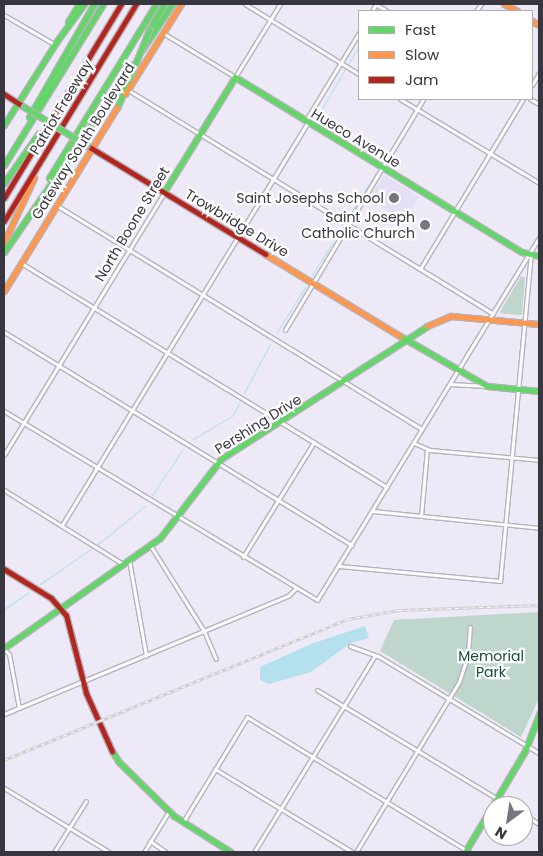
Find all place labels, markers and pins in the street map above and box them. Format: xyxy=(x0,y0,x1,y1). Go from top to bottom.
place label: Saint Josephs School xyxy=(236,190,384,206)
marker: Saint Josephs School xyxy=(388,192,400,204)
place label: Saint Joseph Catholic Church xyxy=(301,209,415,242)
marker: Saint Joseph Catholic Church xyxy=(419,219,431,231)

